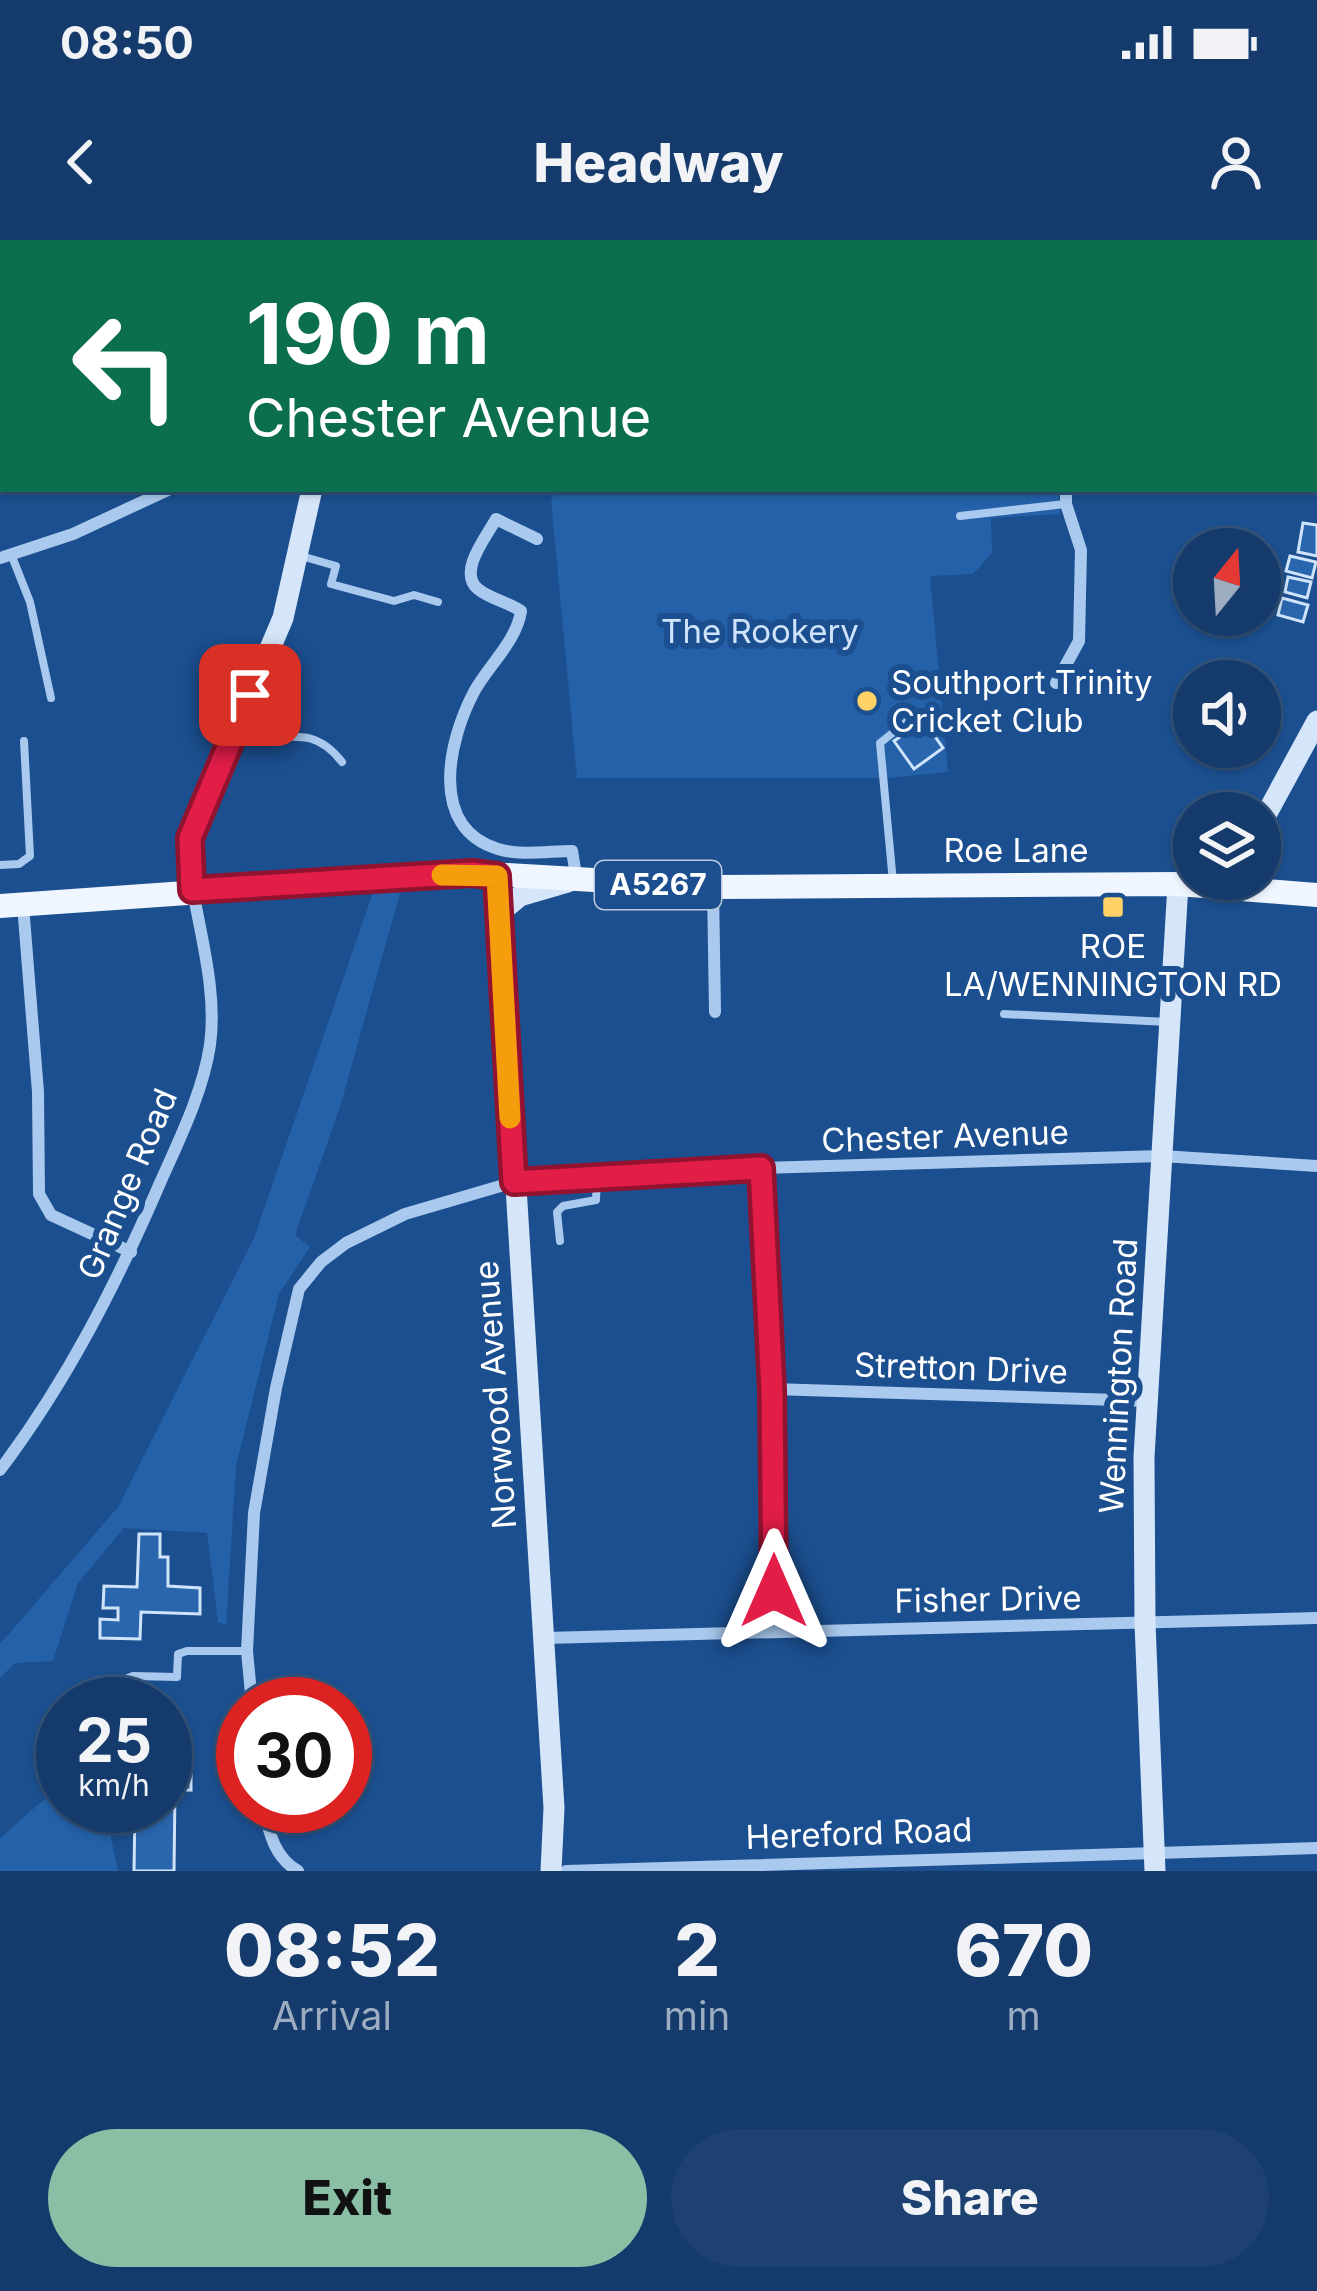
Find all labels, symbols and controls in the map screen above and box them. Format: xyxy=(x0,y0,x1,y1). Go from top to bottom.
text: 08:50 xyxy=(60,15,194,70)
icon: back xyxy=(48,129,114,195)
icon: person xyxy=(1203,129,1269,195)
text: Headway xyxy=(533,130,784,195)
text: 190 m xyxy=(246,283,490,384)
icon: left xyxy=(48,288,204,444)
text: Chester Avenue xyxy=(246,385,651,450)
north arrow xyxy=(1173,528,1281,636)
map controls xyxy=(1173,528,1281,900)
park label: The Rookery xyxy=(661,611,859,651)
pin xyxy=(199,644,301,746)
button: sound xyxy=(1173,660,1281,768)
icon: arrive xyxy=(217,662,283,728)
place label: Southport Trinity Cricket Club xyxy=(891,662,1153,740)
marker: Southport Trinity Cricket Club xyxy=(854,688,880,714)
button: layers xyxy=(1173,792,1281,900)
street label: Roe Lane xyxy=(944,830,1089,870)
road number: A5267 xyxy=(595,861,721,909)
marker: ROE LA/WENNINGTON RD xyxy=(1100,894,1126,920)
place label: ROE LA/WENNINGTON RD xyxy=(944,926,1282,1004)
street label: Grange Road xyxy=(69,1083,185,1285)
street label: Chester Avenue xyxy=(821,1112,1069,1160)
street label: Wennington Road xyxy=(1091,1237,1145,1515)
street label: Norwood Avenue xyxy=(466,1260,524,1530)
street label: Stretton Drive xyxy=(853,1344,1069,1392)
position arrow xyxy=(711,1528,837,1654)
street label: Fisher Drive xyxy=(894,1577,1082,1621)
speed limit sign: 30 xyxy=(216,1677,372,1833)
text: 25 xyxy=(76,1704,152,1776)
text: km/h xyxy=(78,1767,150,1803)
street label: Hereford Road xyxy=(745,1809,973,1857)
text: 08:52 xyxy=(224,1906,440,1993)
text: 2 xyxy=(674,1906,720,1993)
text: 670 xyxy=(954,1906,1093,1993)
text: Arrival xyxy=(272,1992,392,2039)
text: min xyxy=(664,1992,730,2039)
text: m xyxy=(1007,1992,1041,2039)
button: Exit xyxy=(48,2129,647,2267)
button: Share xyxy=(671,2129,1269,2267)

